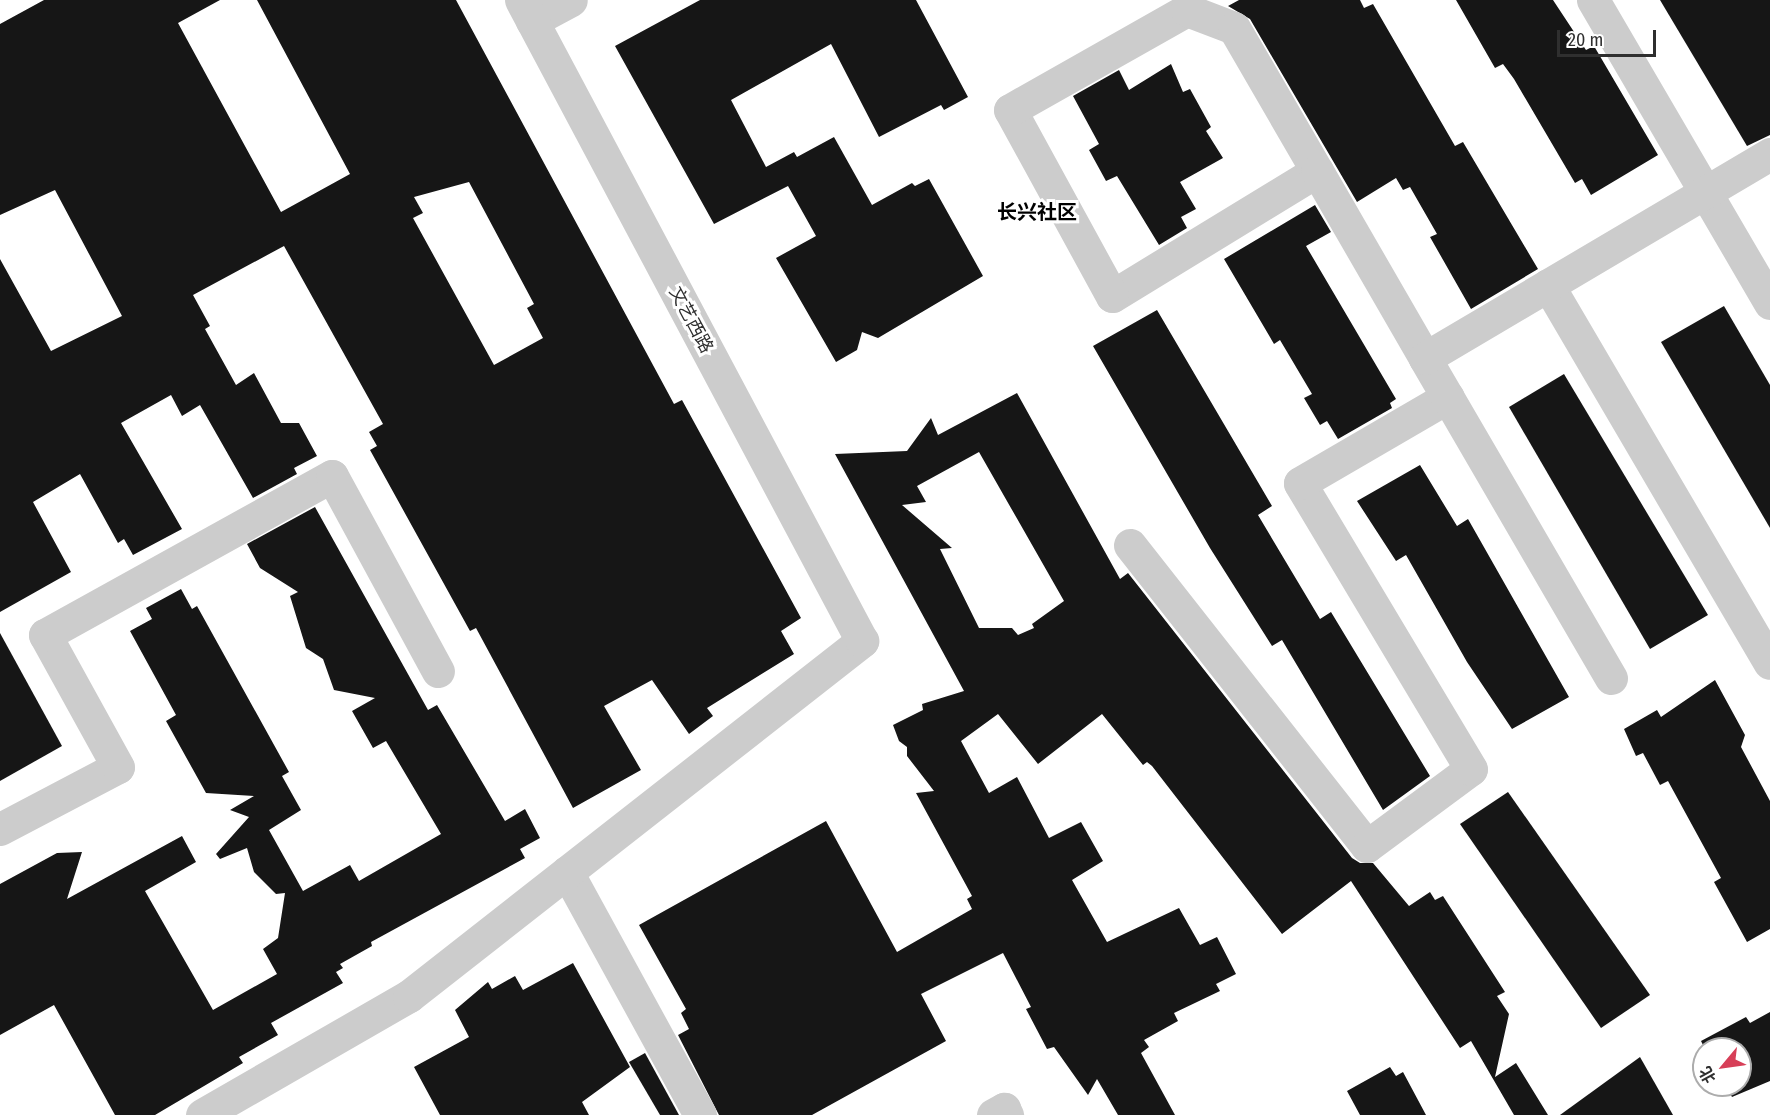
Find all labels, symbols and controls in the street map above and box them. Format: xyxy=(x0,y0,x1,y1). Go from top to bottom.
scale bar xyxy=(1560,18,1659,56)
text: 20 m xyxy=(1568,29,1603,51)
district label: 长兴社区 xyxy=(997,200,1077,224)
street label: 文艺西路 xyxy=(665,283,717,357)
north arrow xyxy=(1692,1037,1752,1097)
text: 北 xyxy=(1695,1063,1720,1087)

